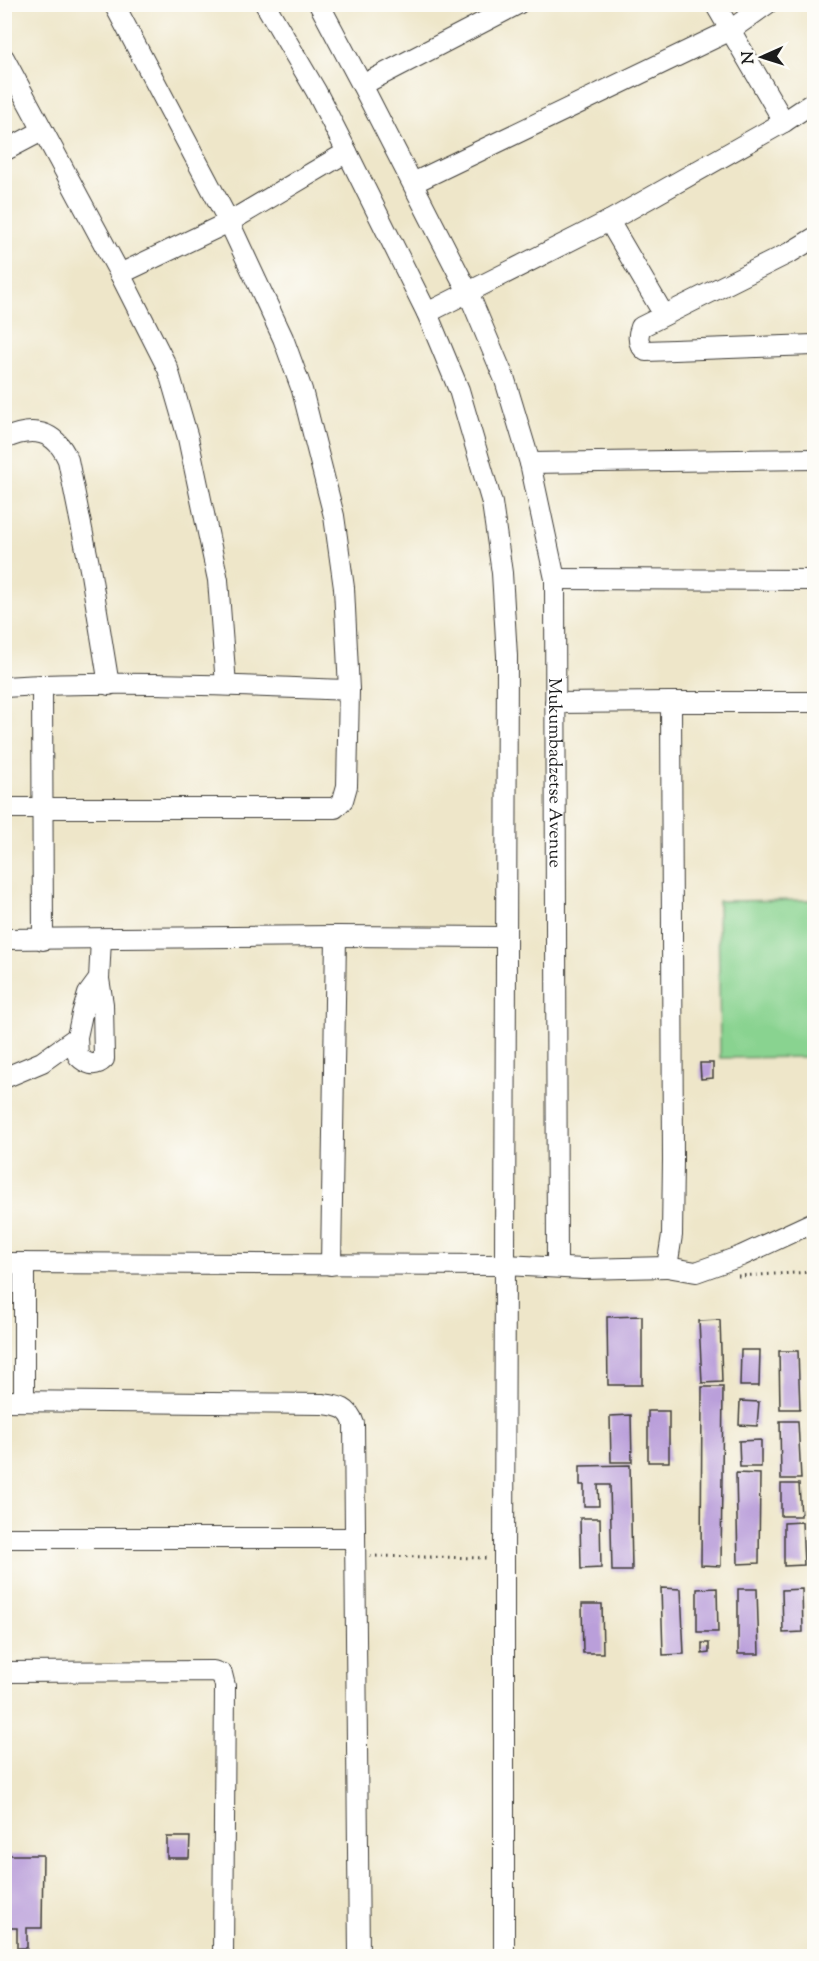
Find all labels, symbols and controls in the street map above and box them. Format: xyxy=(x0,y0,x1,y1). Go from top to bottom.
north arrow xyxy=(732,27,792,87)
text: N xyxy=(738,50,761,65)
street label: Mukumbadzetse Avenue xyxy=(540,678,567,868)

